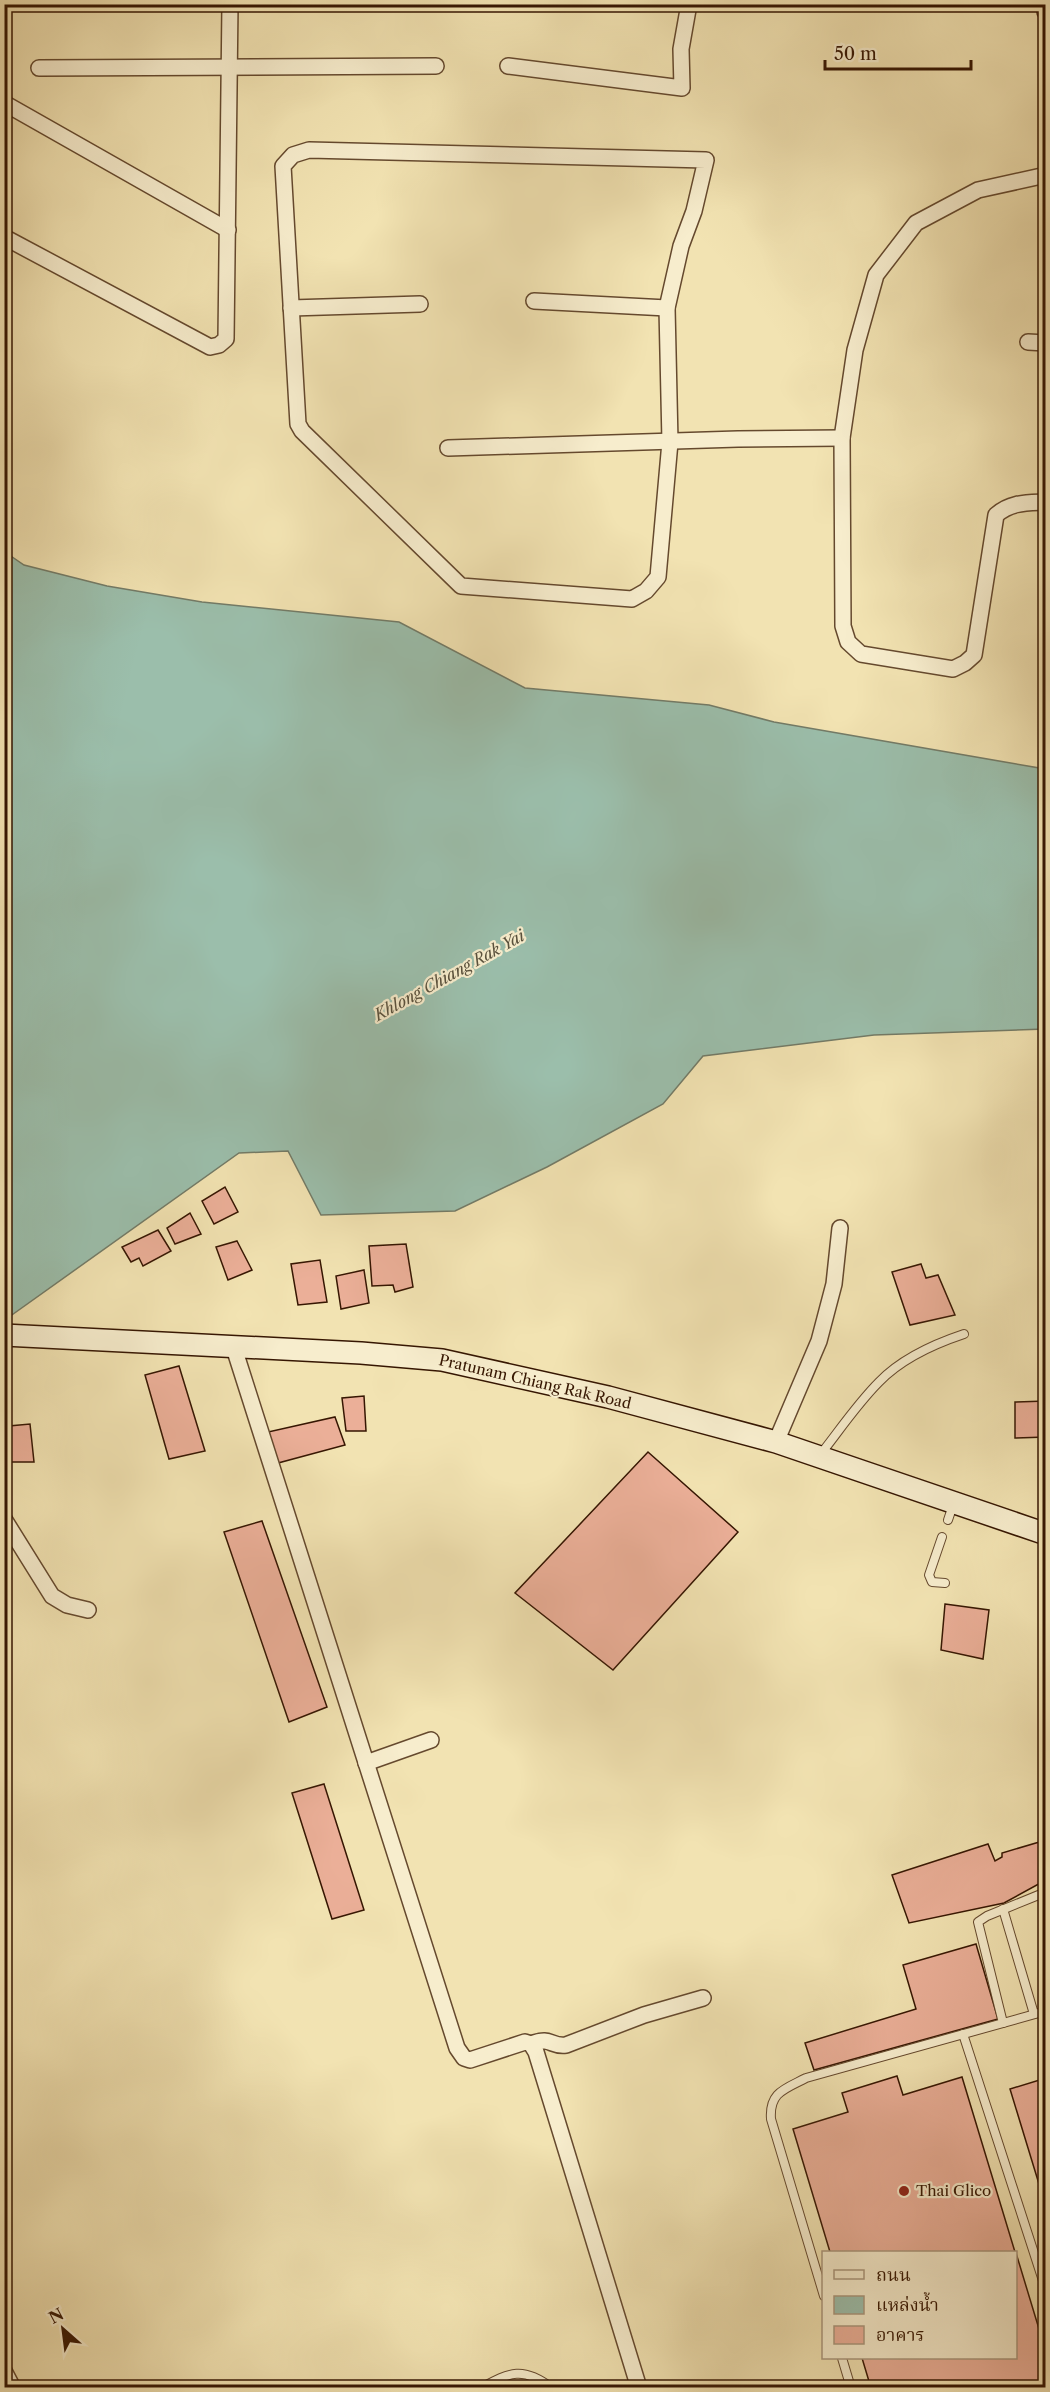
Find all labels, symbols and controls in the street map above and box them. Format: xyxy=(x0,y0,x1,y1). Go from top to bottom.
scale bar xyxy=(825,33,970,71)
text: 50 m xyxy=(834,43,877,65)
water label: Khlong Chiang Rak Yai xyxy=(369,925,529,1026)
street label: Pratunam Chiang Rak Road xyxy=(437,1350,633,1413)
place label: Thai Glico xyxy=(916,2181,991,2200)
marker: Thai Glico xyxy=(897,2184,911,2198)
legend xyxy=(822,2251,1017,2359)
text: ถนน xyxy=(876,2264,911,2286)
text: แหล่งน้ำ xyxy=(876,2291,939,2316)
north arrow xyxy=(33,2299,93,2359)
text: N xyxy=(45,2304,67,2328)
text: อาคาร xyxy=(876,2324,925,2346)

